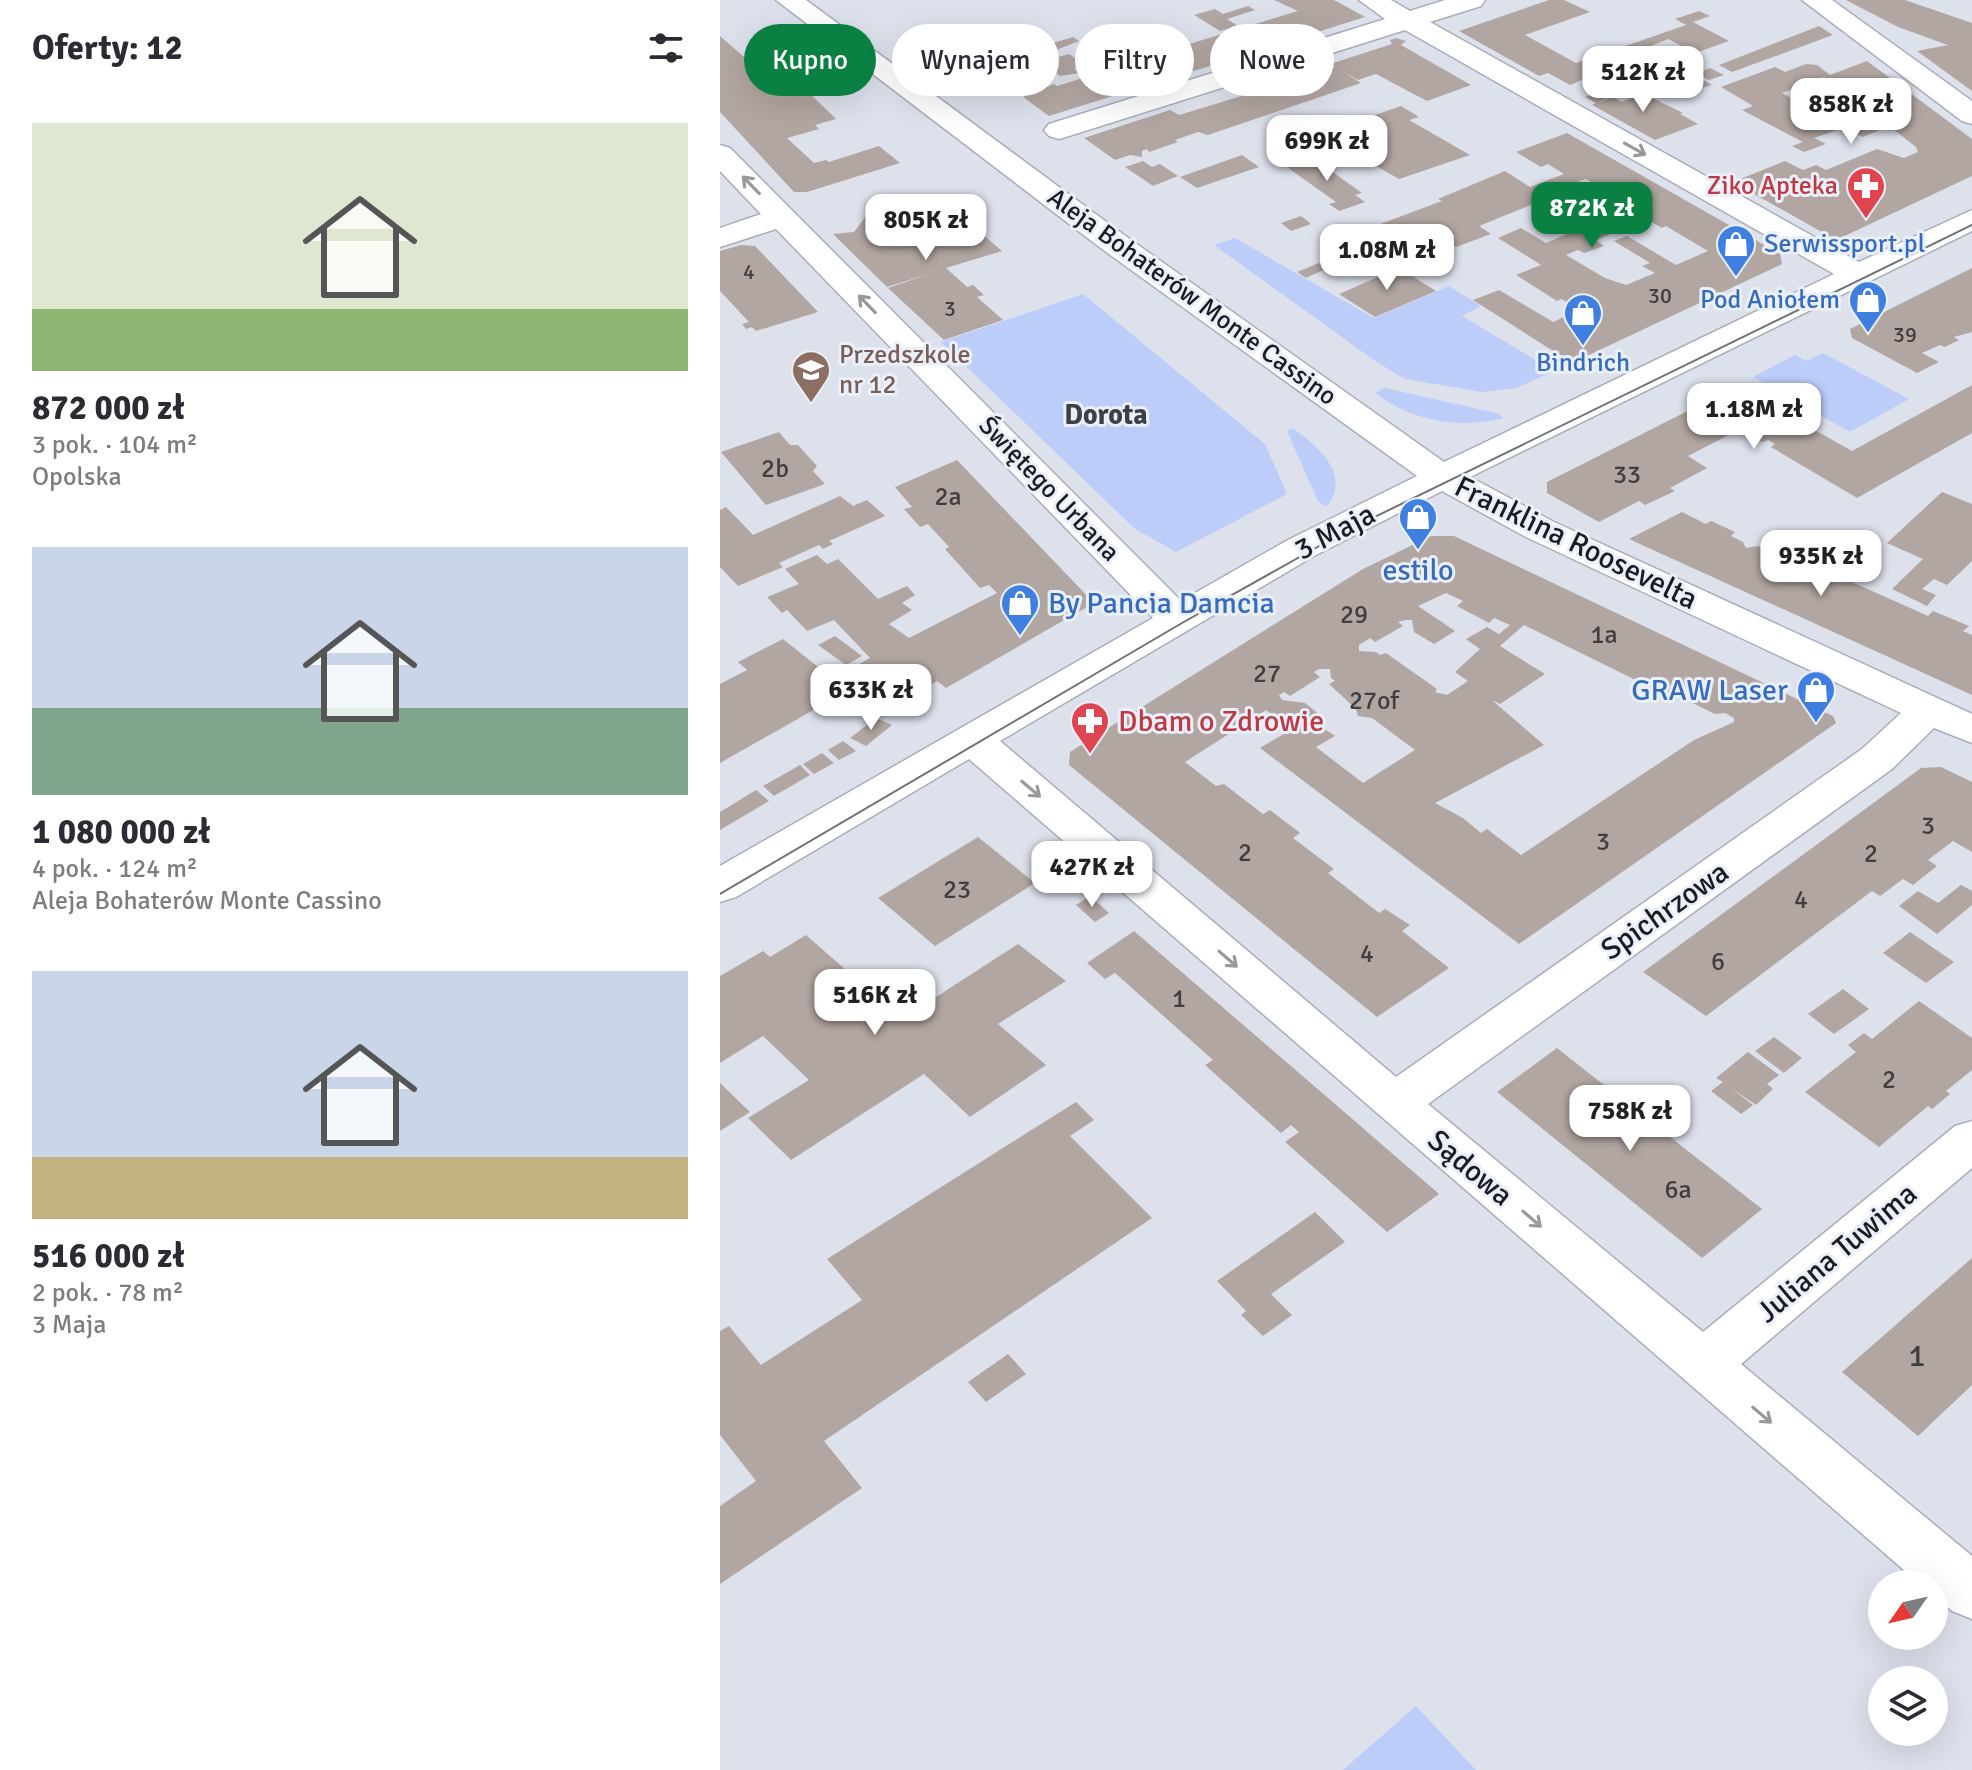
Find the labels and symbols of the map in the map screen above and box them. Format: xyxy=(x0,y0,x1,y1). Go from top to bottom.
pin: 512K zł xyxy=(1569,46,1717,114)
pin: 858K zł xyxy=(1777,78,1925,146)
pin: 699K zł xyxy=(1253,115,1401,183)
one-way arrow xyxy=(1623,141,1646,157)
pharmacy icon: Ziko Apteka xyxy=(1845,165,1887,220)
place label: Ziko Apteka xyxy=(1707,170,1838,202)
one-way arrow xyxy=(742,176,761,195)
street label: Aleja Bohaterów Monte Cassino xyxy=(1041,181,1343,413)
pin: 872K zł xyxy=(1518,182,1666,250)
pin: 805K zł xyxy=(852,194,1000,262)
shop icon: Serwissport.pl xyxy=(1715,223,1757,278)
pin: 1.08M zł xyxy=(1304,224,1470,292)
place label: Serwissport.pl xyxy=(1764,228,1925,260)
house number: 4 xyxy=(743,258,755,285)
shop icon: Pod Aniołem xyxy=(1847,279,1889,334)
house number: 30 xyxy=(1648,282,1672,309)
place label: Pod Aniołem xyxy=(1700,284,1840,316)
shop icon: Bindrich xyxy=(1562,292,1604,347)
one-way arrow xyxy=(858,294,877,314)
house number: 3 xyxy=(944,295,956,322)
house number: 39 xyxy=(1893,321,1917,348)
place label: Przedszkole nr 12 xyxy=(839,339,971,401)
place label: Bindrich xyxy=(1536,347,1630,379)
school or university icon: Przedszkole nr 12 xyxy=(790,349,832,404)
pin: 1.18M zł xyxy=(1671,383,1837,451)
district label: Dorota xyxy=(1064,398,1148,432)
street label: Świętego Urbana xyxy=(972,410,1126,568)
house number: 2b xyxy=(761,453,789,485)
house number: 33 xyxy=(1613,459,1641,491)
street label: Franklina Roosevelta xyxy=(1448,468,1704,618)
house number: 2a xyxy=(934,481,962,513)
street label: 3 Maja xyxy=(1288,496,1382,568)
shop icon: estilo xyxy=(1397,496,1439,551)
pin: 935K zł xyxy=(1747,530,1895,598)
place label: estilo xyxy=(1382,552,1454,589)
shop icon: By Pancia Damcia xyxy=(999,582,1041,637)
place label: By Pancia Damcia xyxy=(1048,585,1275,622)
house number: 29 xyxy=(1340,599,1368,631)
house number: 1a xyxy=(1590,619,1618,651)
house number: 27 xyxy=(1253,658,1281,690)
pin: 633K zł xyxy=(797,664,945,732)
shop icon: GRAW Laser xyxy=(1795,669,1837,724)
place label: GRAW Laser xyxy=(1631,672,1788,709)
house number: 27of xyxy=(1349,685,1400,717)
pharmacy icon: Dbam o Zdrowie xyxy=(1069,700,1111,755)
place label: Dbam o Zdrowie xyxy=(1118,703,1324,740)
one-way arrow xyxy=(1021,780,1041,798)
house number: 3 xyxy=(1921,810,1935,842)
house number: 3 xyxy=(1596,826,1610,858)
house number: 2 xyxy=(1238,837,1252,869)
house number: 2 xyxy=(1864,838,1878,870)
pin: 427K zł xyxy=(1018,841,1166,909)
street label: Spichrzowa xyxy=(1594,854,1736,968)
house number: 23 xyxy=(943,874,971,906)
house number: 4 xyxy=(1794,884,1808,916)
house number: 4 xyxy=(1360,938,1374,970)
house number: 6 xyxy=(1711,946,1725,978)
one-way arrow xyxy=(1217,950,1238,968)
pin: 516K zł xyxy=(801,969,949,1037)
house number: 1 xyxy=(1172,983,1186,1015)
house number: 2 xyxy=(1882,1064,1896,1096)
pin: 758K zł xyxy=(1556,1085,1704,1153)
street label: Sądowa xyxy=(1420,1122,1520,1214)
house number: 6a xyxy=(1664,1174,1692,1206)
street label: Juliana Tuwima xyxy=(1749,1175,1925,1331)
one-way arrow xyxy=(1521,1210,1541,1228)
house number: 1 xyxy=(1908,1336,1926,1375)
one-way arrow xyxy=(1751,1406,1772,1424)
north arrow xyxy=(1868,1570,1948,1650)

